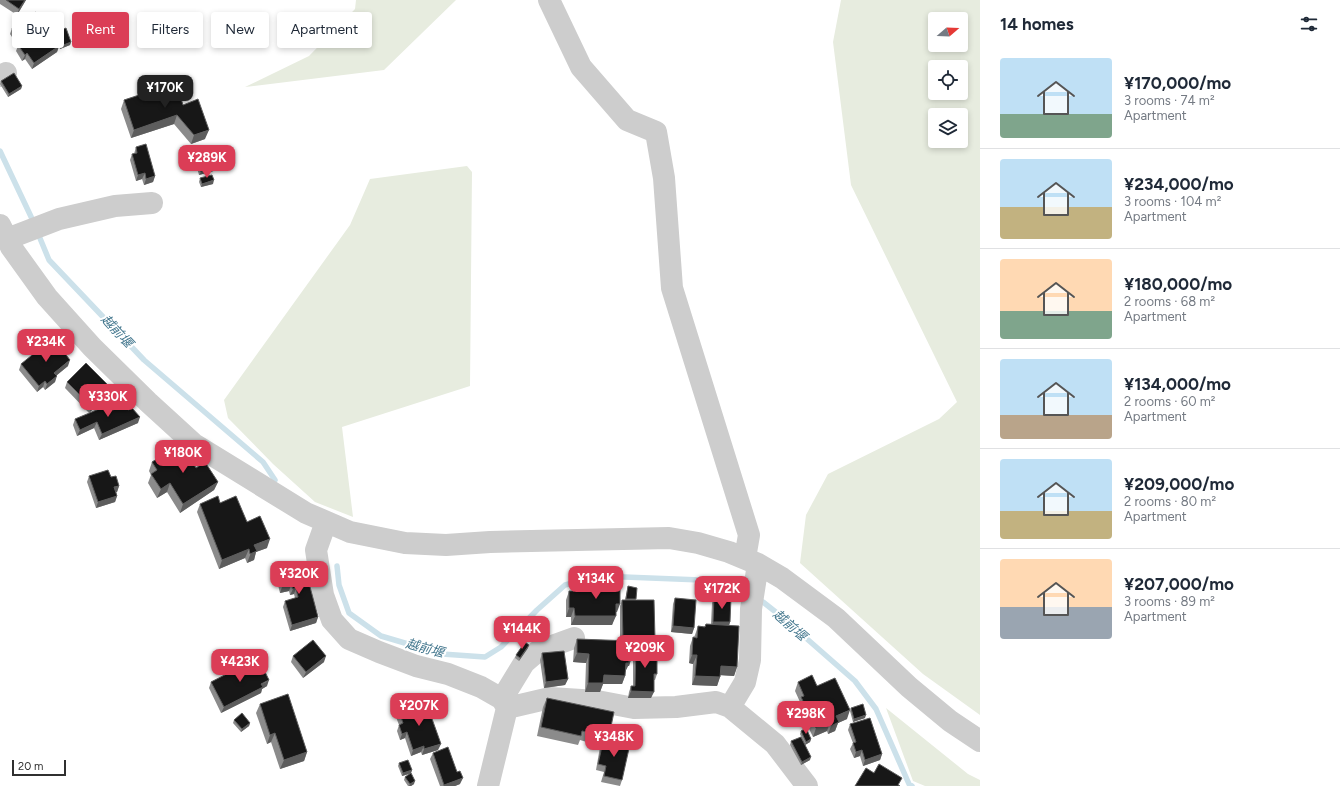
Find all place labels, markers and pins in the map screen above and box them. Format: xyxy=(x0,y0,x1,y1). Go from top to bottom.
pin: ¥170K xyxy=(137,75,193,109)
pin: ¥289K xyxy=(179,145,235,179)
pin: ¥234K xyxy=(18,329,74,363)
pin: ¥330K xyxy=(80,384,136,418)
pin: ¥180K xyxy=(155,440,211,474)
pin: ¥320K xyxy=(271,561,327,595)
pin: ¥134K xyxy=(568,566,624,600)
pin: ¥172K xyxy=(694,576,750,610)
pin: ¥144K xyxy=(494,616,550,650)
pin: ¥209K xyxy=(617,635,673,669)
pin: ¥423K xyxy=(212,649,268,683)
pin: ¥207K xyxy=(391,693,447,727)
pin: ¥298K xyxy=(778,701,834,735)
pin: ¥348K xyxy=(586,724,642,758)

